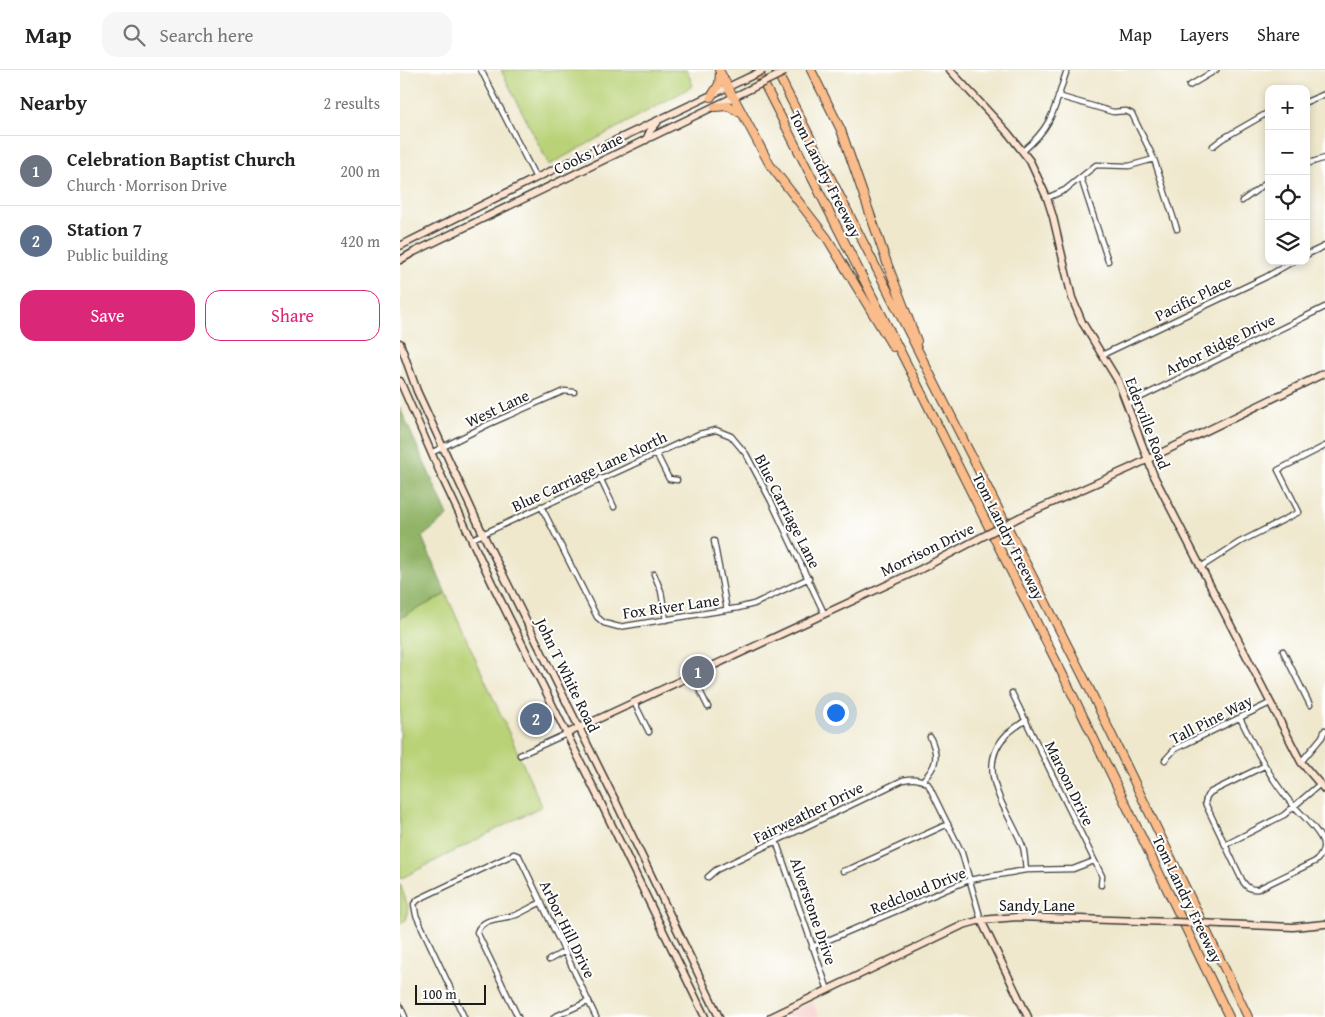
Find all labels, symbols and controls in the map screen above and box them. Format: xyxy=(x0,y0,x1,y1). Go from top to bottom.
search box xyxy=(102,12,452,57)
text: Map xyxy=(25,17,72,52)
icon: search xyxy=(120,21,148,49)
text: Search here xyxy=(160,21,253,49)
text: Map xyxy=(1119,21,1152,48)
text: Layers xyxy=(1180,21,1229,48)
text: Share xyxy=(1257,21,1300,48)
map controls xyxy=(1265,85,1310,265)
button: + xyxy=(1265,85,1310,130)
text: Nearby xyxy=(20,87,87,118)
text: 2 results xyxy=(323,91,380,115)
street label: Tom Landry Freeway xyxy=(784,106,868,242)
street label: Cooks Lane xyxy=(549,126,627,180)
button: − xyxy=(1265,130,1310,175)
text: Celebration Baptist Church xyxy=(67,145,296,173)
text: 1 xyxy=(32,159,40,183)
text: 200 m xyxy=(340,159,380,183)
text: Church · Morrison Drive xyxy=(67,173,227,197)
button: locate xyxy=(1265,175,1310,220)
text: Station 7 xyxy=(67,215,142,243)
button: layers xyxy=(1265,220,1310,265)
text: 2 xyxy=(32,229,40,253)
text: 420 m xyxy=(340,229,380,253)
text: Public building xyxy=(67,243,168,267)
street label: Pacific Place xyxy=(1150,269,1236,327)
button: Save xyxy=(20,290,195,341)
button: Share xyxy=(205,290,380,341)
street label: Arbor Ridge Drive xyxy=(1161,307,1279,381)
street label: Ederville Road xyxy=(1119,374,1177,473)
street label: West Lane xyxy=(461,383,533,433)
street label: Blue Carriage Lane North xyxy=(507,424,671,518)
street label: Blue Carriage Lane xyxy=(749,450,827,572)
street label: Tom Landry Freeway xyxy=(967,468,1051,604)
street label: Morrison Drive xyxy=(876,516,978,582)
street label: Fox River Lane xyxy=(621,587,721,625)
street label: John T White Road xyxy=(529,612,606,737)
pin: 1 xyxy=(682,653,714,691)
street label: Tall Pine Way xyxy=(1165,688,1257,750)
pin: 2 xyxy=(520,700,552,738)
your location xyxy=(823,700,849,726)
street label: Maroon Drive xyxy=(1039,737,1101,829)
street label: Fairweather Drive xyxy=(749,775,867,849)
street label: Tom Landry Freeway xyxy=(1147,831,1229,967)
street label: Alverstone Drive xyxy=(784,854,844,968)
street label: Redcloud Drive xyxy=(867,860,969,920)
street label: Arbor Hill Drive xyxy=(534,876,602,982)
street label: Sandy Lane xyxy=(999,893,1075,917)
scale bar xyxy=(415,982,486,1005)
text: 100 m xyxy=(422,984,457,1004)

